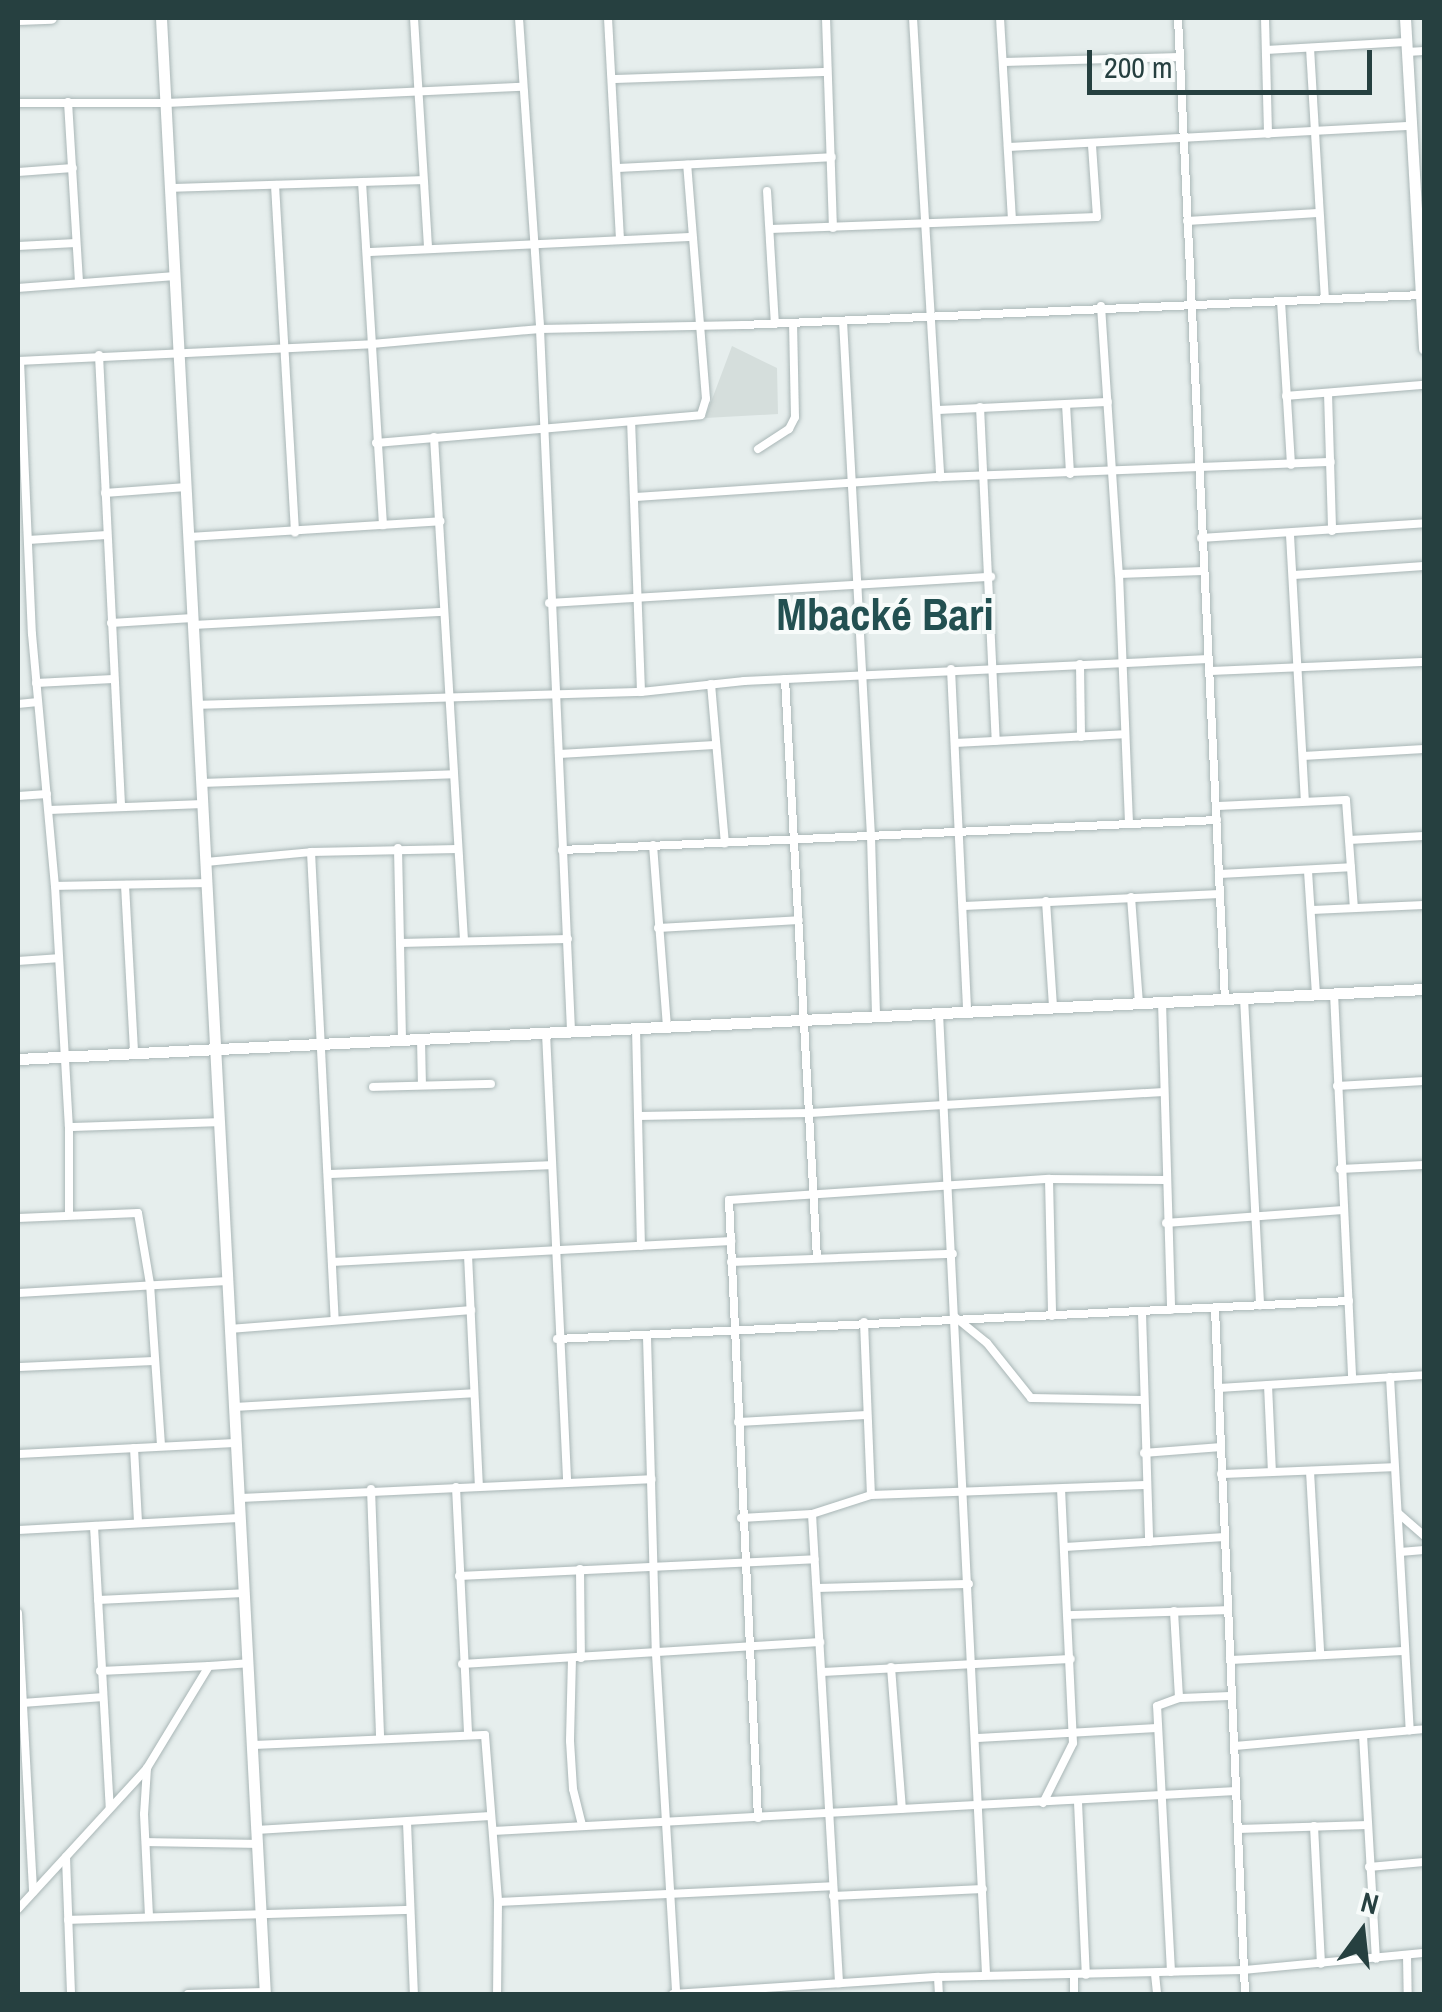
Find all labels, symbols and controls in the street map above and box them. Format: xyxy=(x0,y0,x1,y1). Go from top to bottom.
scale bar xyxy=(1092,30,1377,92)
text: 200 m xyxy=(1104,47,1172,87)
district label: Mbacké Bari xyxy=(776,587,994,641)
north arrow xyxy=(1312,1882,1412,1982)
text: N xyxy=(1357,1883,1383,1924)

